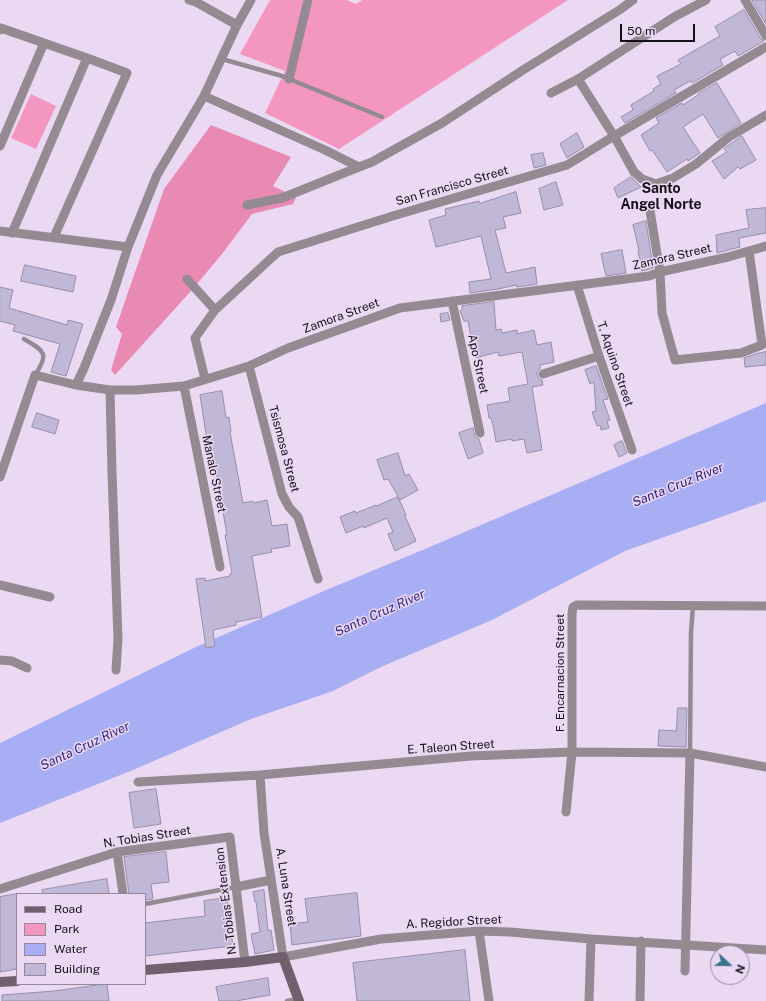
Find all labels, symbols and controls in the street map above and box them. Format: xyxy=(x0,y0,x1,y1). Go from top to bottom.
scale bar xyxy=(622,16,697,42)
text: 50 m xyxy=(627,24,655,38)
street label: San Francisco Street xyxy=(394,163,510,209)
district label: Santo Angel Norte xyxy=(620,181,702,214)
street label: Zamora Street xyxy=(631,241,713,273)
street label: Zamora Street xyxy=(301,295,381,337)
street label: T. Aquino Street xyxy=(594,320,636,408)
street label: Apo Street xyxy=(465,333,491,395)
street label: Tsismosa Street xyxy=(265,404,303,494)
street label: Manalo Street xyxy=(199,434,229,514)
water label: Santa Cruz River xyxy=(630,460,726,510)
water label: Santa Cruz River xyxy=(332,586,428,640)
street label: F. Encarnacion Street xyxy=(553,614,567,732)
water label: Santa Cruz River xyxy=(38,718,132,774)
street label: E. Taleon Street xyxy=(407,737,495,757)
street label: N. Tobias Street xyxy=(102,823,192,851)
street label: N. Tobias Extension xyxy=(212,846,240,956)
street label: A. Luna Street xyxy=(273,847,299,927)
legend xyxy=(16,893,146,985)
text: Road xyxy=(54,902,82,916)
street label: A. Regidor Street xyxy=(406,912,502,932)
text: Park xyxy=(54,922,80,936)
text: Water xyxy=(54,942,87,956)
north arrow xyxy=(710,945,750,985)
text: Building xyxy=(54,962,100,976)
text: N xyxy=(733,963,747,975)

